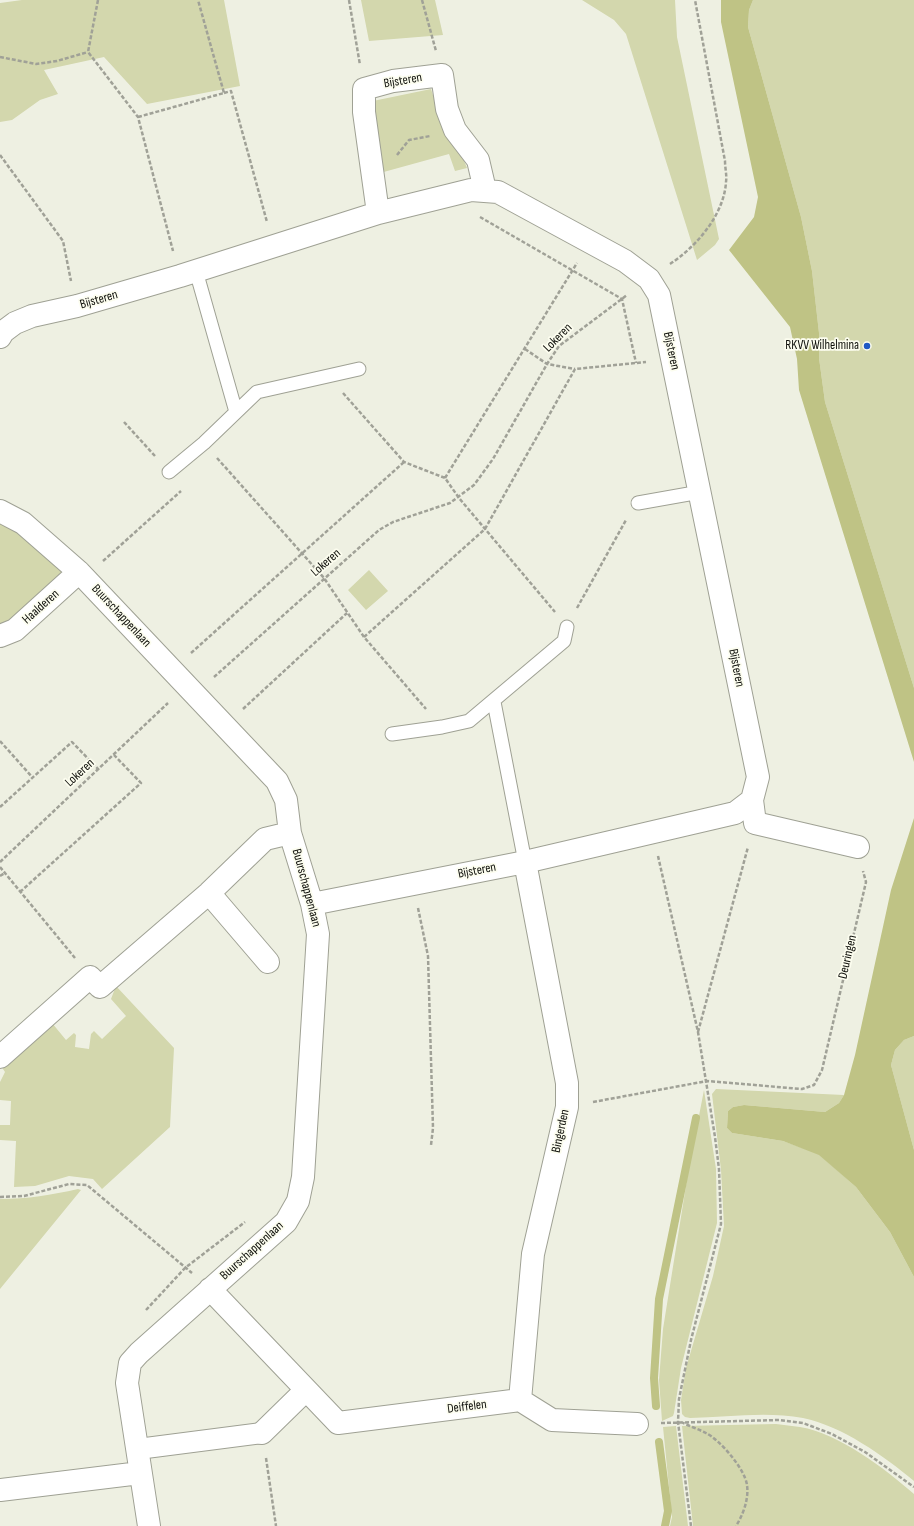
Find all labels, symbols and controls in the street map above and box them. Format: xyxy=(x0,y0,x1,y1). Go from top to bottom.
street label: Bijsteren xyxy=(383,70,423,92)
street label: Bijsteren xyxy=(78,287,120,313)
street label: Lokeren xyxy=(540,320,576,356)
street label: Bijsteren xyxy=(659,331,683,371)
place label: RKVV Wilhelmina xyxy=(785,338,859,354)
marker: RKVV Wilhelmina xyxy=(862,341,872,351)
street label: Lokeren xyxy=(308,546,344,580)
street label: Buurschappenlaan xyxy=(88,581,154,651)
street label: Haalderen xyxy=(19,586,63,628)
street label: Bijsteren xyxy=(725,648,747,688)
street label: Lokeren xyxy=(62,756,98,790)
street label: Buurschappenlaan xyxy=(288,847,324,929)
street label: Bijsteren xyxy=(457,860,497,882)
street label: Deuringen xyxy=(835,933,861,981)
street label: Bingerden xyxy=(549,1108,573,1154)
street label: Buurschappenlaan xyxy=(217,1218,287,1284)
street label: Deiffelen xyxy=(446,1397,488,1417)

